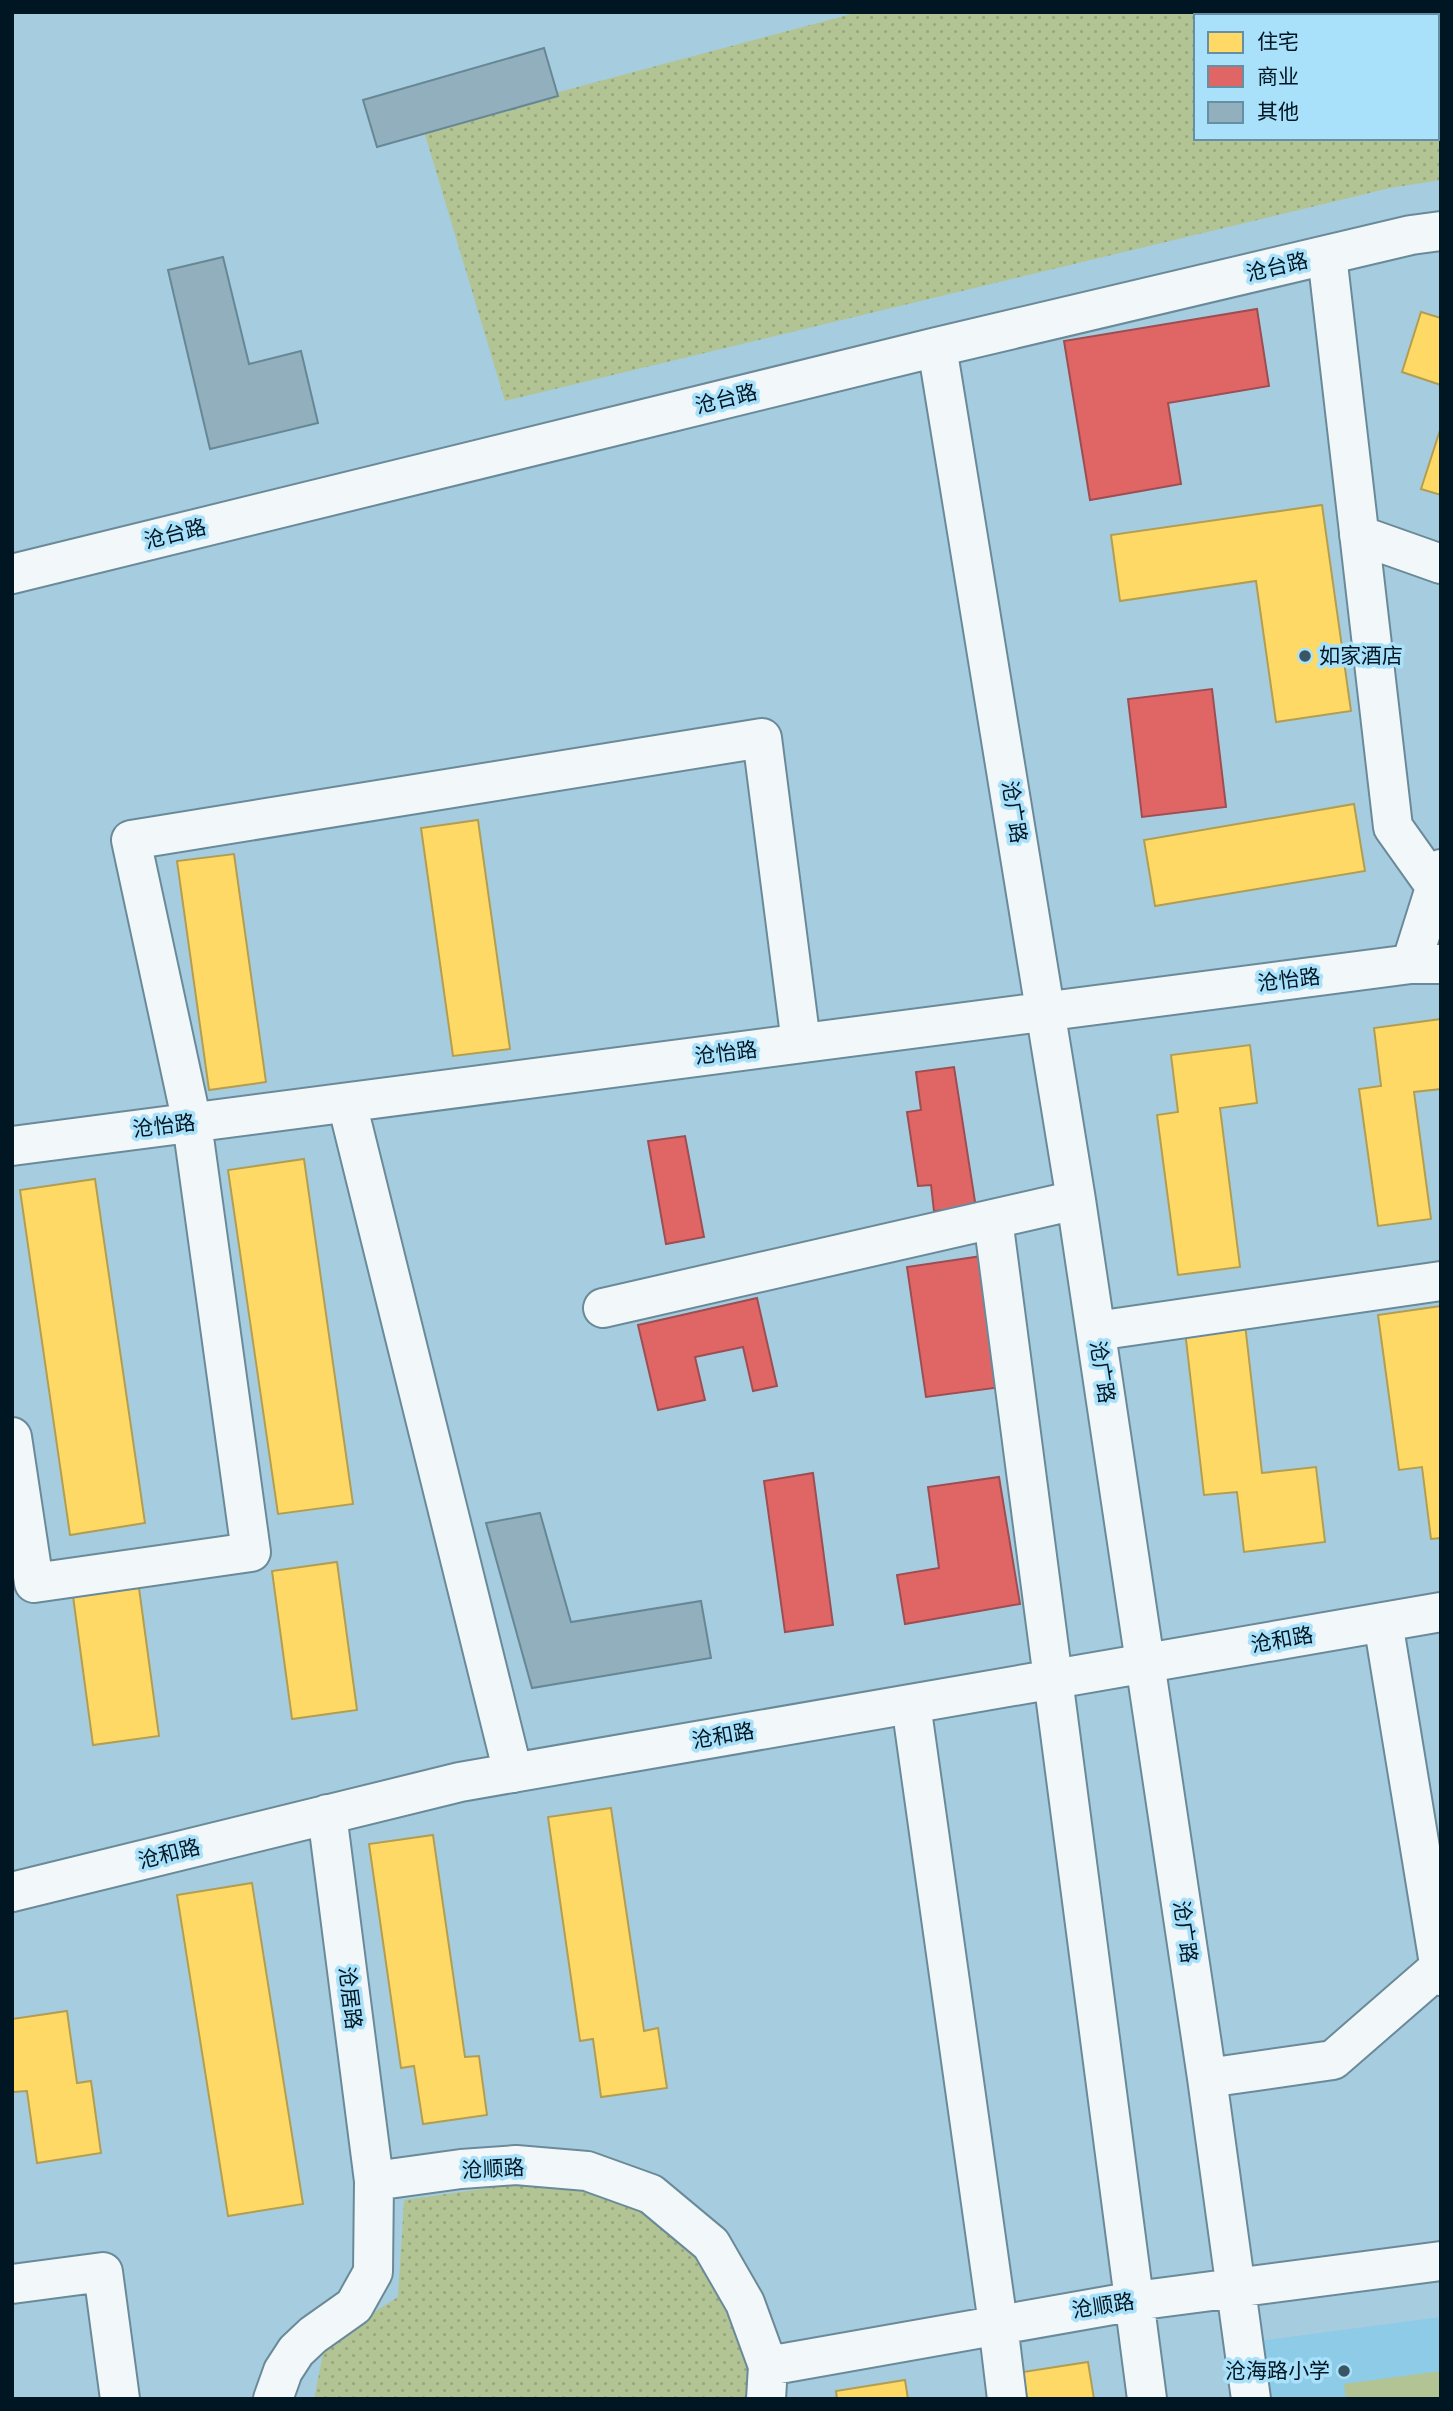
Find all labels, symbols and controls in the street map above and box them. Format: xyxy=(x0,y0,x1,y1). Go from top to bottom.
legend xyxy=(1194,14,1439,140)
text: 住宅 xyxy=(1257,30,1299,54)
text: 商业 xyxy=(1257,65,1299,89)
text: 其他 xyxy=(1257,100,1299,124)
street label: 沧台路 xyxy=(1244,248,1310,286)
street label: 沧台路 xyxy=(693,380,759,418)
street label: 沧台路 xyxy=(142,515,208,553)
place label: 如家酒店 xyxy=(1319,644,1403,668)
marker: 如家酒店 xyxy=(1297,648,1313,664)
street label: 沧广路 xyxy=(997,779,1031,845)
street label: 沧怡路 xyxy=(1256,964,1322,996)
street label: 沧怡路 xyxy=(693,1037,759,1069)
street label: 沧怡路 xyxy=(131,1110,197,1142)
street label: 沧广路 xyxy=(1085,1339,1119,1405)
street label: 沧和路 xyxy=(1249,1623,1315,1657)
street label: 沧和路 xyxy=(690,1719,756,1753)
street label: 沧和路 xyxy=(136,1835,202,1873)
street label: 沧广路 xyxy=(1169,1899,1201,1965)
street label: 沧居路 xyxy=(334,1965,366,2031)
street label: 沧顺路 xyxy=(461,2155,525,2183)
street label: 沧顺路 xyxy=(1070,2289,1136,2323)
place label: 沧海路小学 xyxy=(1225,2359,1330,2383)
marker: 沧海路小学 xyxy=(1336,2363,1352,2379)

